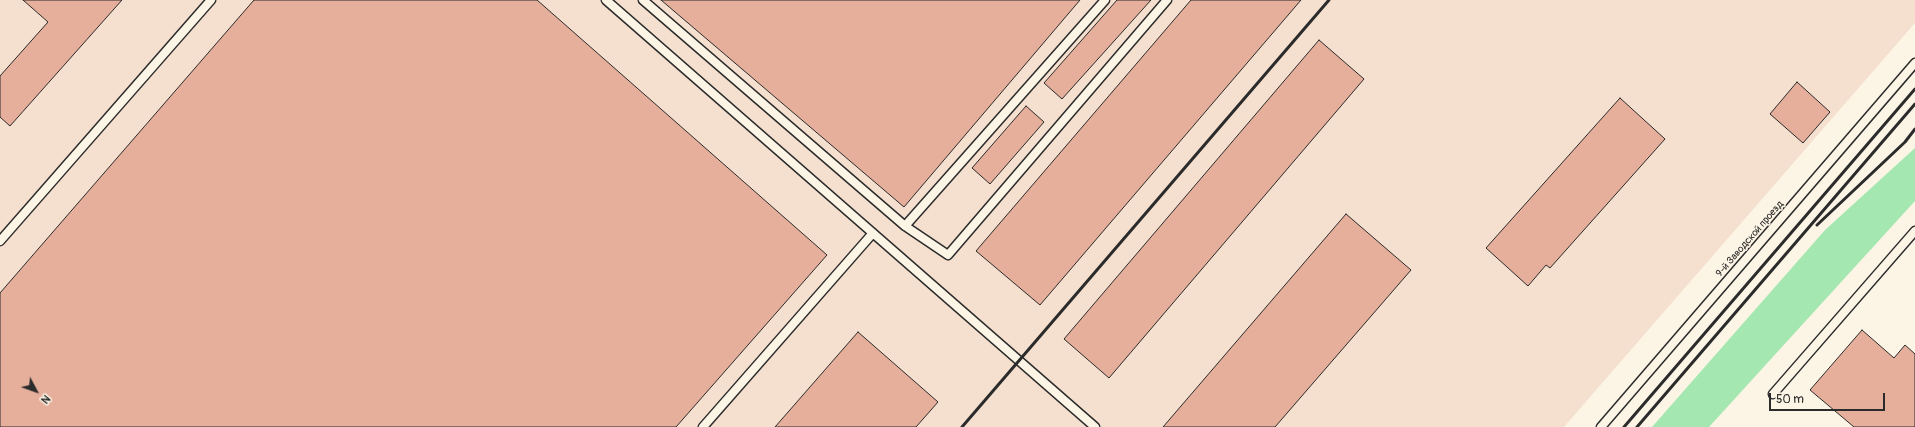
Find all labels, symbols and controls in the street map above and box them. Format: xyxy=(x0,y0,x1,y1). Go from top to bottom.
street label: 9-й Заводской проезд xyxy=(1714,199,1786,279)
north arrow xyxy=(16,371,56,411)
scale bar xyxy=(1771,385,1887,411)
text: N xyxy=(38,392,53,406)
text: 50 m xyxy=(1776,392,1804,407)

